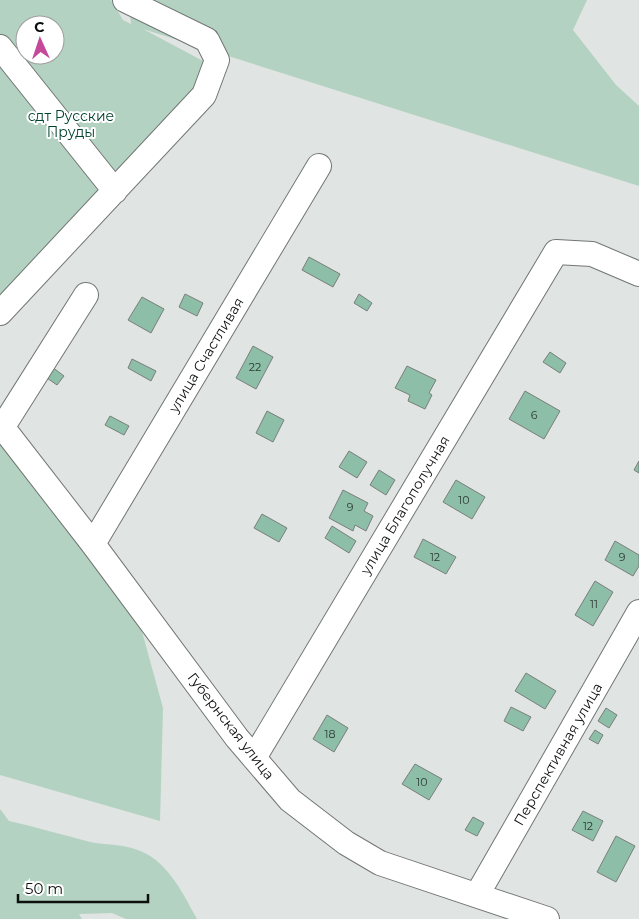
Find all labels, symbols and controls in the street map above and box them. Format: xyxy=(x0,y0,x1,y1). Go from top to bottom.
north arrow xyxy=(15,15,65,65)
text: С xyxy=(34,18,45,36)
park label: сдт Русские Пруды xyxy=(28,107,114,141)
street label: улица Счастливая xyxy=(164,294,248,417)
house number: 22 xyxy=(249,360,261,374)
house number: 6 xyxy=(531,408,538,422)
street label: улица Благополучная xyxy=(356,432,454,579)
house number: 10 xyxy=(458,493,470,507)
house number: 9 xyxy=(347,500,354,514)
house number: 12 xyxy=(430,550,440,564)
house number: 9 xyxy=(619,550,626,564)
house number: 11 xyxy=(590,597,598,611)
street label: Губернская улица xyxy=(184,669,278,783)
street label: Перспективная улица xyxy=(510,679,606,829)
house number: 18 xyxy=(325,727,336,741)
house number: 10 xyxy=(416,775,428,789)
house number: 12 xyxy=(583,819,593,833)
scale bar xyxy=(18,872,148,904)
text: 50 m xyxy=(25,879,63,898)

